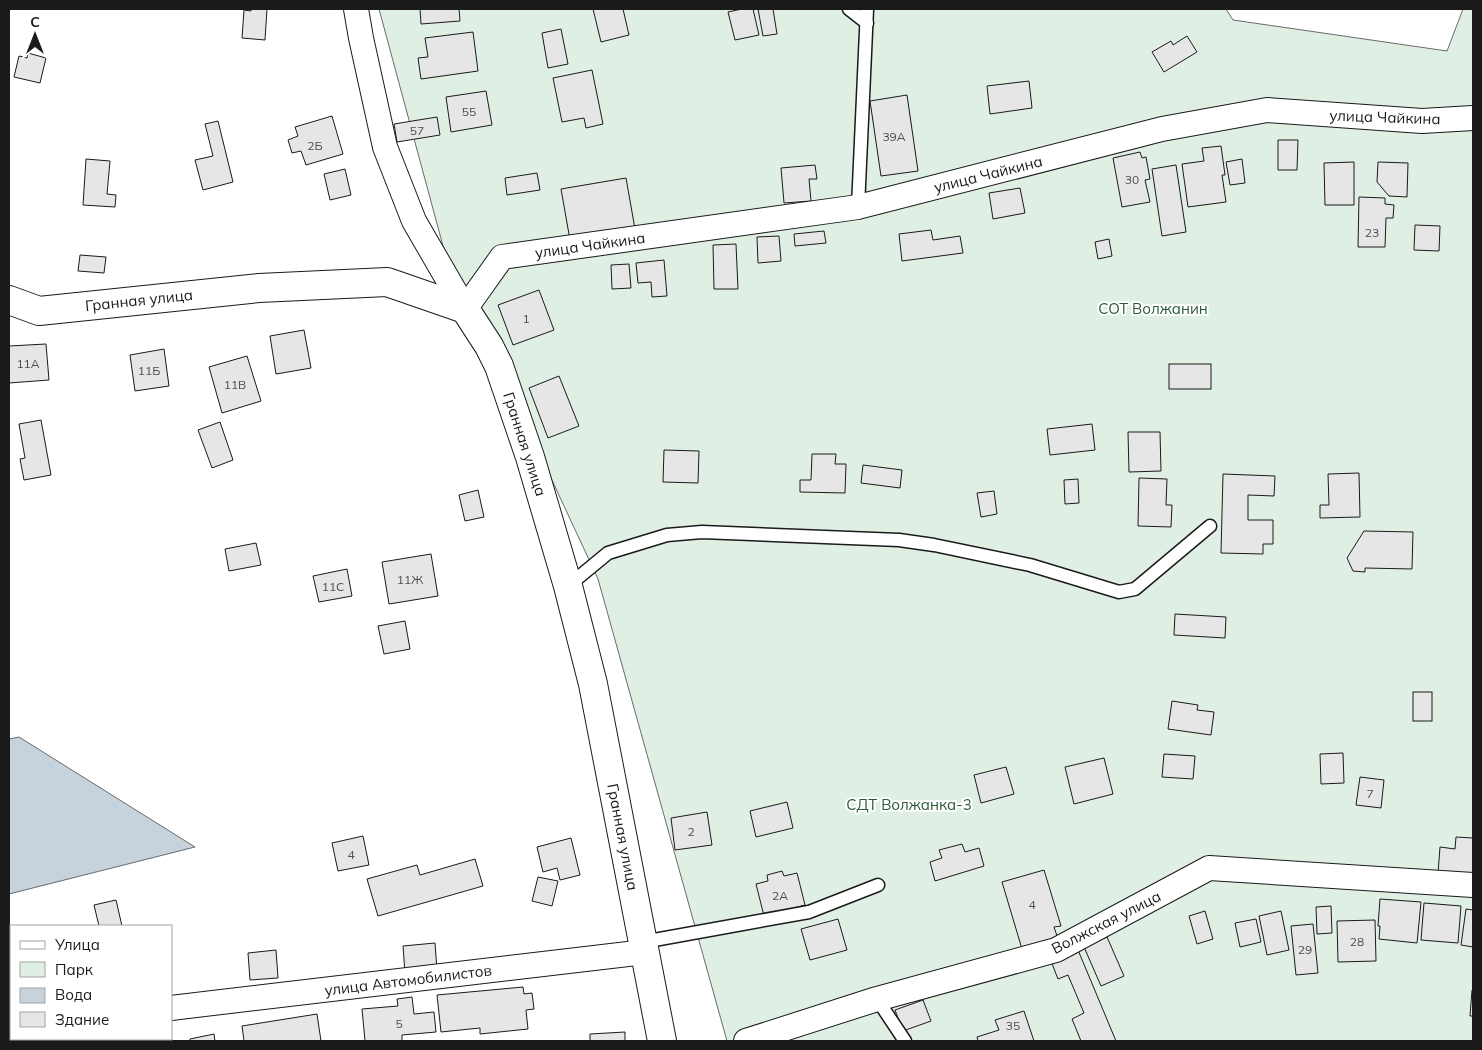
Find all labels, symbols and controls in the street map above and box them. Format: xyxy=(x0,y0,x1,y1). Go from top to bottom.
north arrow xyxy=(10,10,60,60)
text: С xyxy=(30,13,40,31)
house number: 55 xyxy=(462,104,476,119)
street label: улица Чайкина xyxy=(1329,106,1441,128)
house number: 57 xyxy=(410,123,424,138)
house number: 39А xyxy=(882,129,906,144)
house number: 2Б xyxy=(307,138,323,153)
street label: улица Чайкина xyxy=(932,151,1044,197)
house number: 30 xyxy=(1125,172,1139,187)
house number: 23 xyxy=(1365,225,1379,240)
street label: улица Чайкина xyxy=(534,228,646,262)
street label: Гранная улица xyxy=(84,285,194,315)
park label: СОТ Волжанин xyxy=(1098,299,1208,318)
house number: 1 xyxy=(522,311,530,326)
house number: 11А xyxy=(16,356,40,371)
house number: 11Б xyxy=(138,363,160,378)
house number: 11В xyxy=(224,377,246,392)
street label: Гранная улица xyxy=(499,390,551,498)
house number: 11Ж xyxy=(397,572,423,587)
house number: 11С xyxy=(322,579,344,594)
street label: Гранная улица xyxy=(603,782,643,892)
house number: 7 xyxy=(1366,786,1374,801)
park label: СДТ Волжанка-3 xyxy=(846,795,972,814)
house number: 2 xyxy=(687,824,695,839)
house number: 4 xyxy=(347,847,355,862)
street label: Волжская улица xyxy=(1048,886,1164,958)
house number: 2А xyxy=(772,888,788,903)
house number: 4 xyxy=(1028,897,1036,912)
legend xyxy=(10,925,172,1040)
house number: 28 xyxy=(1350,934,1364,949)
text: Улица xyxy=(54,935,100,954)
house number: 29 xyxy=(1298,942,1312,957)
text: Парк xyxy=(55,960,94,979)
street label: улица Автомобилистов xyxy=(323,960,493,1000)
text: Вода xyxy=(55,985,92,1004)
text: Здание xyxy=(55,1010,109,1029)
house number: 5 xyxy=(395,1016,403,1031)
house number: 35 xyxy=(1006,1018,1020,1033)

